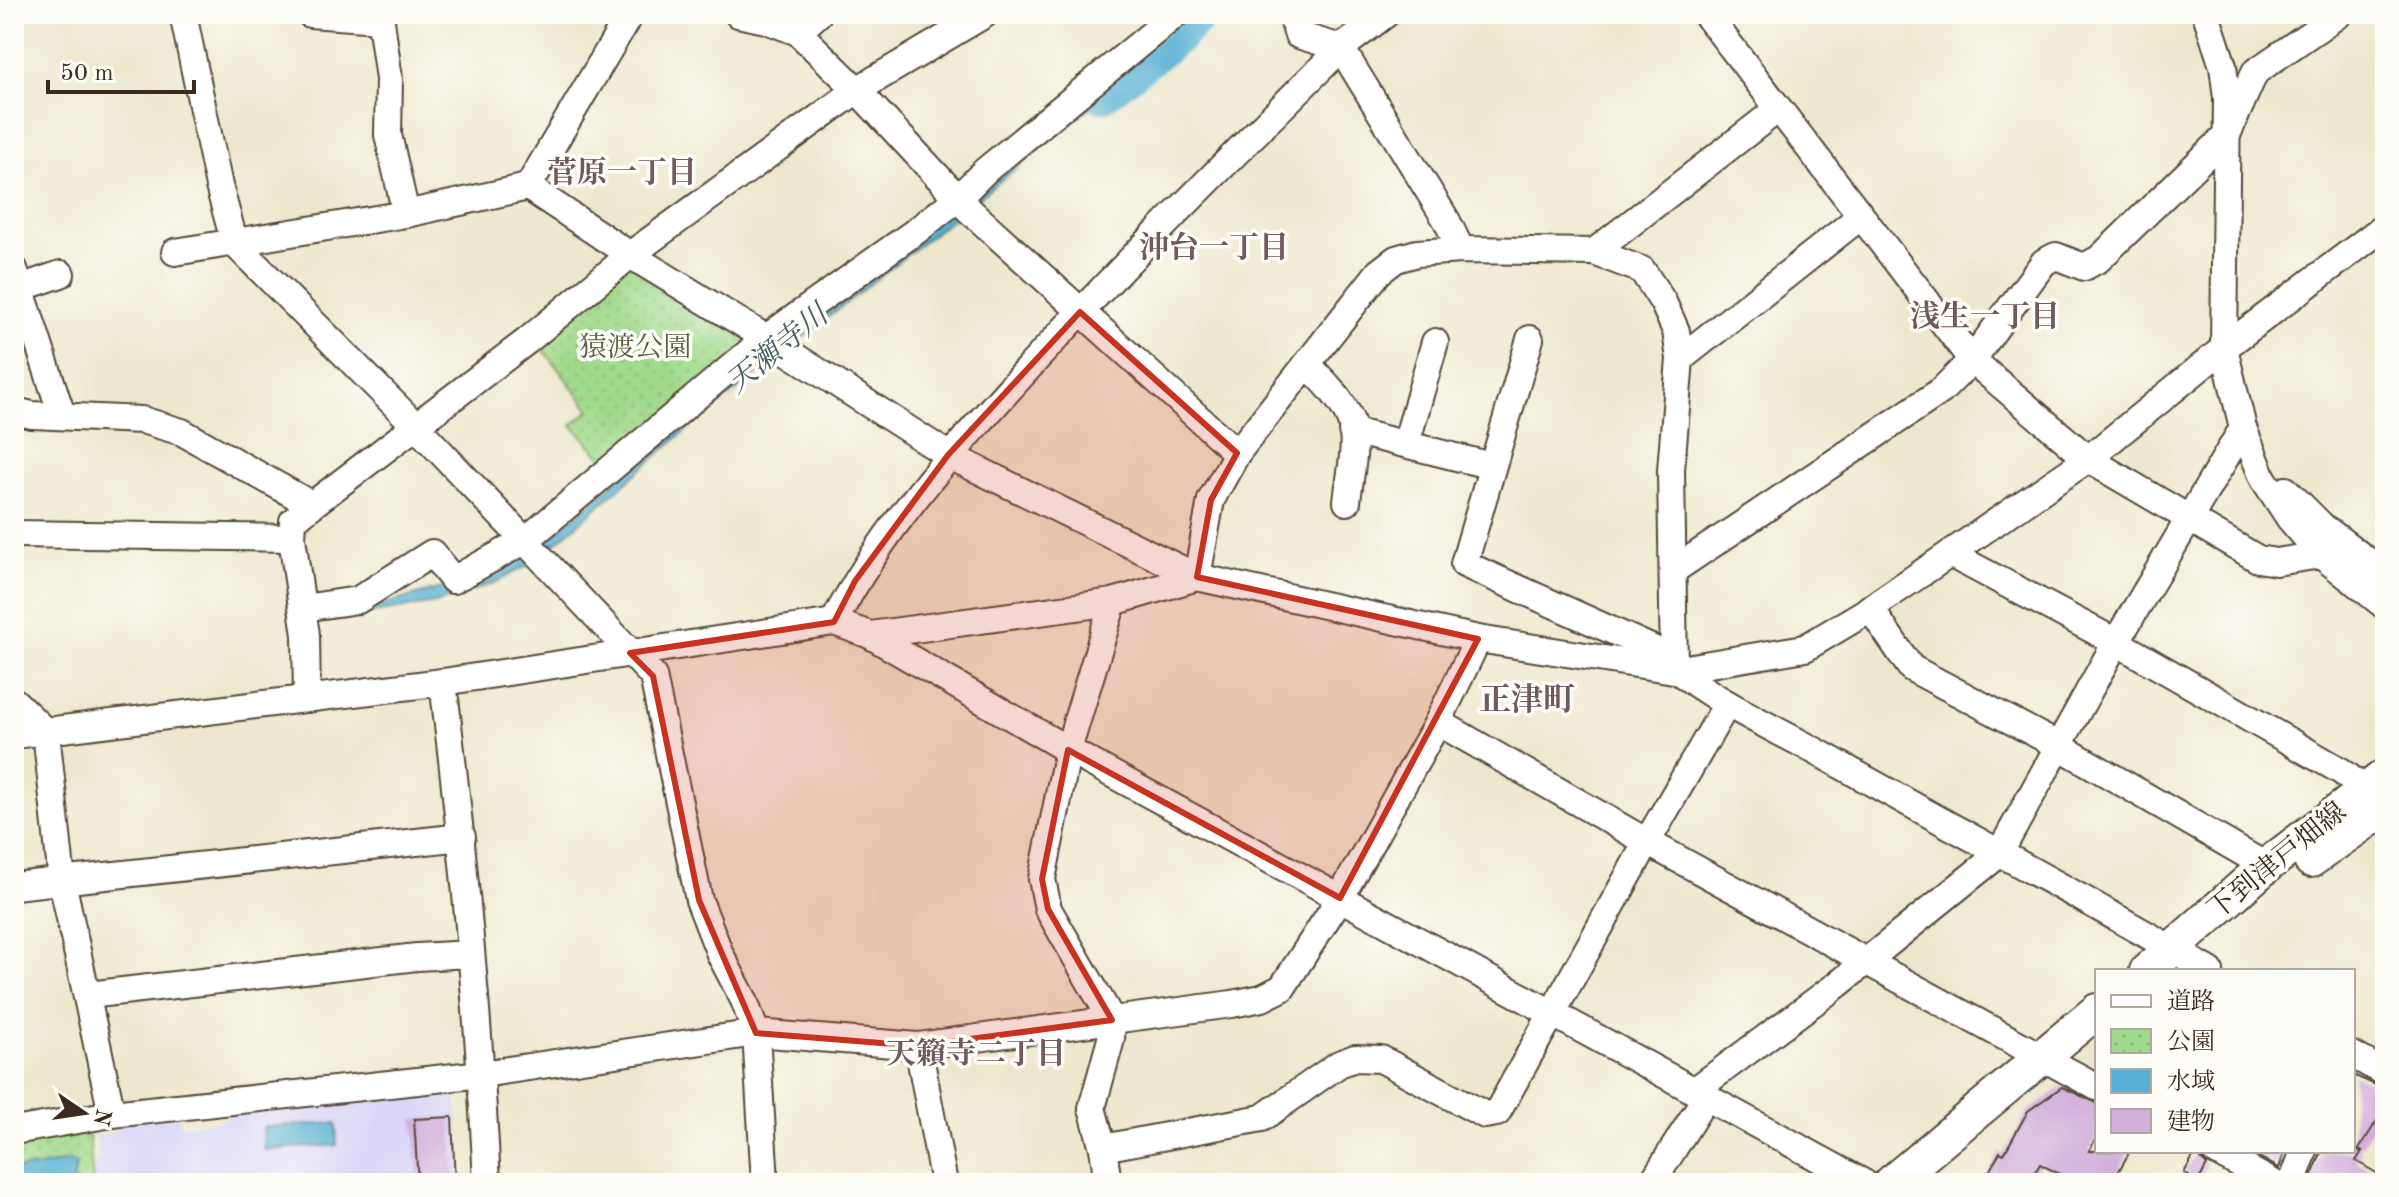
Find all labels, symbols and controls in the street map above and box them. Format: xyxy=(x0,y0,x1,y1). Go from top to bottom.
scale bar xyxy=(48,44,194,94)
text: 50 m xyxy=(60,62,114,86)
district label: 菅原一丁目 xyxy=(547,156,697,189)
district label: 沖台一丁目 xyxy=(1139,231,1289,264)
water label: 天瀬寺川 xyxy=(720,296,836,399)
district label: 浅生一丁目 xyxy=(1910,300,2060,333)
park label: 猿渡公園 xyxy=(579,332,691,363)
district label: 正津町 xyxy=(1479,682,1575,718)
street label: 下到津戸畑線 xyxy=(2202,796,2352,926)
legend xyxy=(2095,969,2355,1153)
text: 道路 xyxy=(2167,988,2215,1015)
text: 公園 xyxy=(2167,1029,2215,1055)
district label: 天籟寺二丁目 xyxy=(886,1037,1066,1070)
text: 水域 xyxy=(2167,1068,2215,1095)
north arrow xyxy=(44,1073,124,1153)
text: N xyxy=(89,1106,114,1128)
text: 建物 xyxy=(2167,1108,2215,1135)

